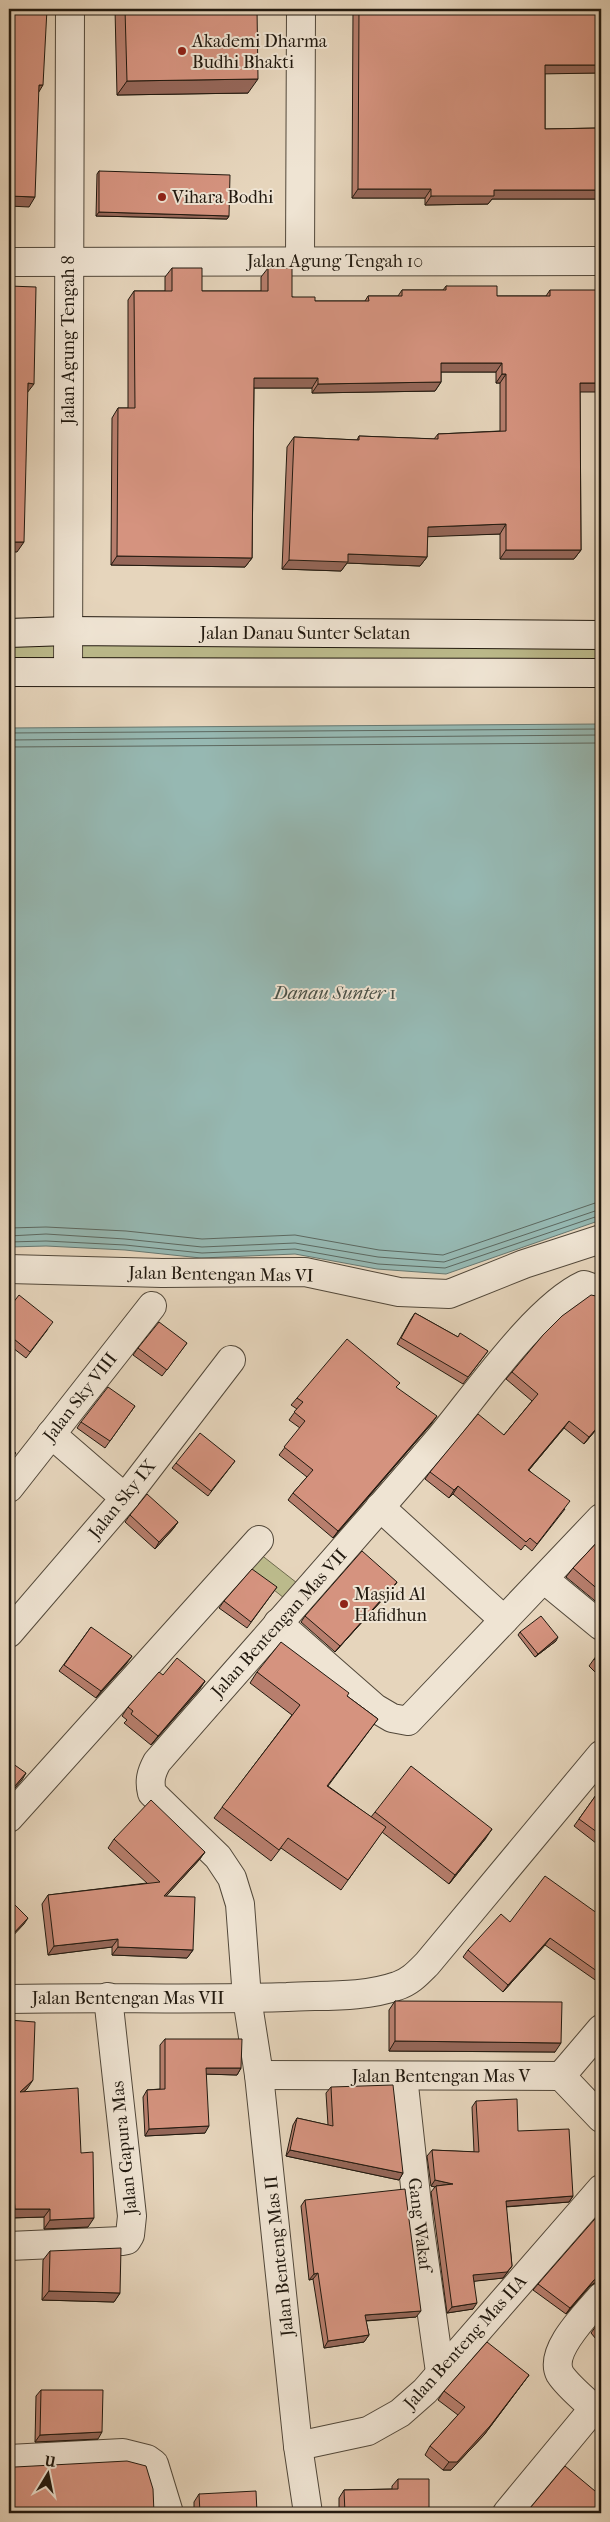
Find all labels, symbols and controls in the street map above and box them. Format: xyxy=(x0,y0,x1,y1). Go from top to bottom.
place label: Akademi Dharma Budhi Bhakti xyxy=(191,31,328,73)
marker: Akademi Dharma Budhi Bhakti xyxy=(176,45,188,57)
place label: Vihara Bodhi xyxy=(171,187,274,208)
marker: Vihara Bodhi xyxy=(156,191,168,203)
street label: Jalan Agung Tengah 10 xyxy=(245,251,423,272)
street label: Jalan Agung Tengah 8 xyxy=(58,256,79,426)
street label: Jalan Danau Sunter Selatan xyxy=(198,623,411,644)
water label: Danau Sunter 1 xyxy=(272,982,396,1004)
street label: Jalan Bentengan Mas VI xyxy=(126,1262,314,1287)
street label: Jalan Sky VIII xyxy=(38,1349,122,1448)
street label: Jalan Sky IX xyxy=(83,1456,161,1545)
street label: Jalan Bentengan Mas VII xyxy=(206,1545,352,1703)
place label: Masjid Al Hafidhun xyxy=(354,1584,427,1626)
marker: Masjid Al Hafidhun xyxy=(338,1598,350,1610)
street label: Jalan Bentengan Mas VII xyxy=(30,1988,224,2009)
street label: Jalan Bentengan Mas V xyxy=(350,2066,531,2087)
street label: Jalan Gapura Mas xyxy=(107,2080,142,2218)
street label: Jalan Benteng Mas II xyxy=(261,2174,299,2340)
street label: Gang Wakaf xyxy=(403,2177,436,2276)
street label: Jalan Benteng Mas IIA xyxy=(398,2271,531,2415)
north arrow xyxy=(22,2450,72,2500)
text: U xyxy=(42,2452,57,2471)

